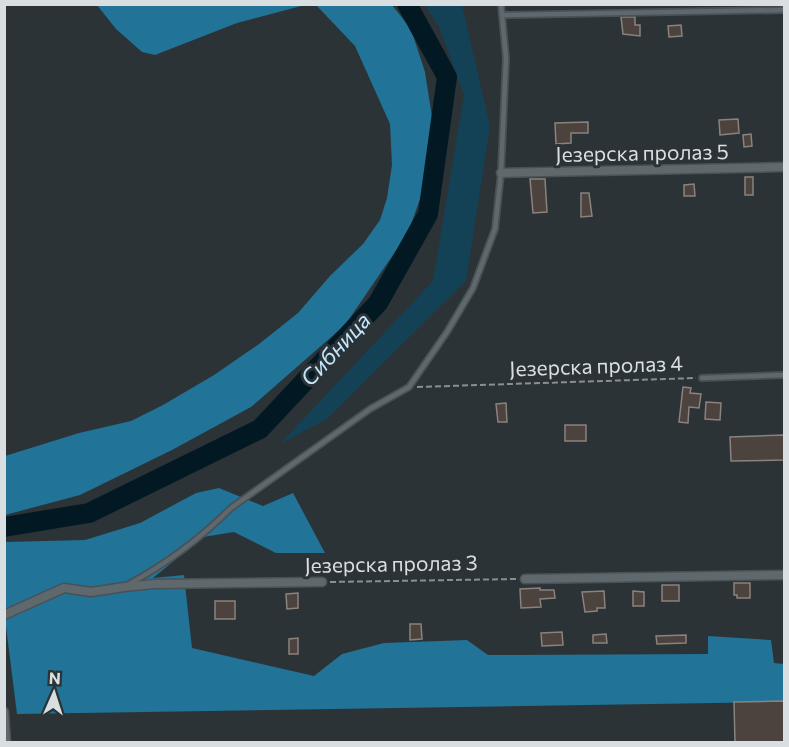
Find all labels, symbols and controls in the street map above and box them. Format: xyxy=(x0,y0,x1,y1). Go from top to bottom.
street label: Језерска пролаз 5 xyxy=(555,138,729,166)
water label: Сибница xyxy=(294,307,376,391)
street label: Језерска пролаз 4 xyxy=(509,349,684,381)
street label: Језерска пролаз 3 xyxy=(304,549,478,577)
north arrow xyxy=(24,663,84,723)
text: N xyxy=(48,668,61,687)

